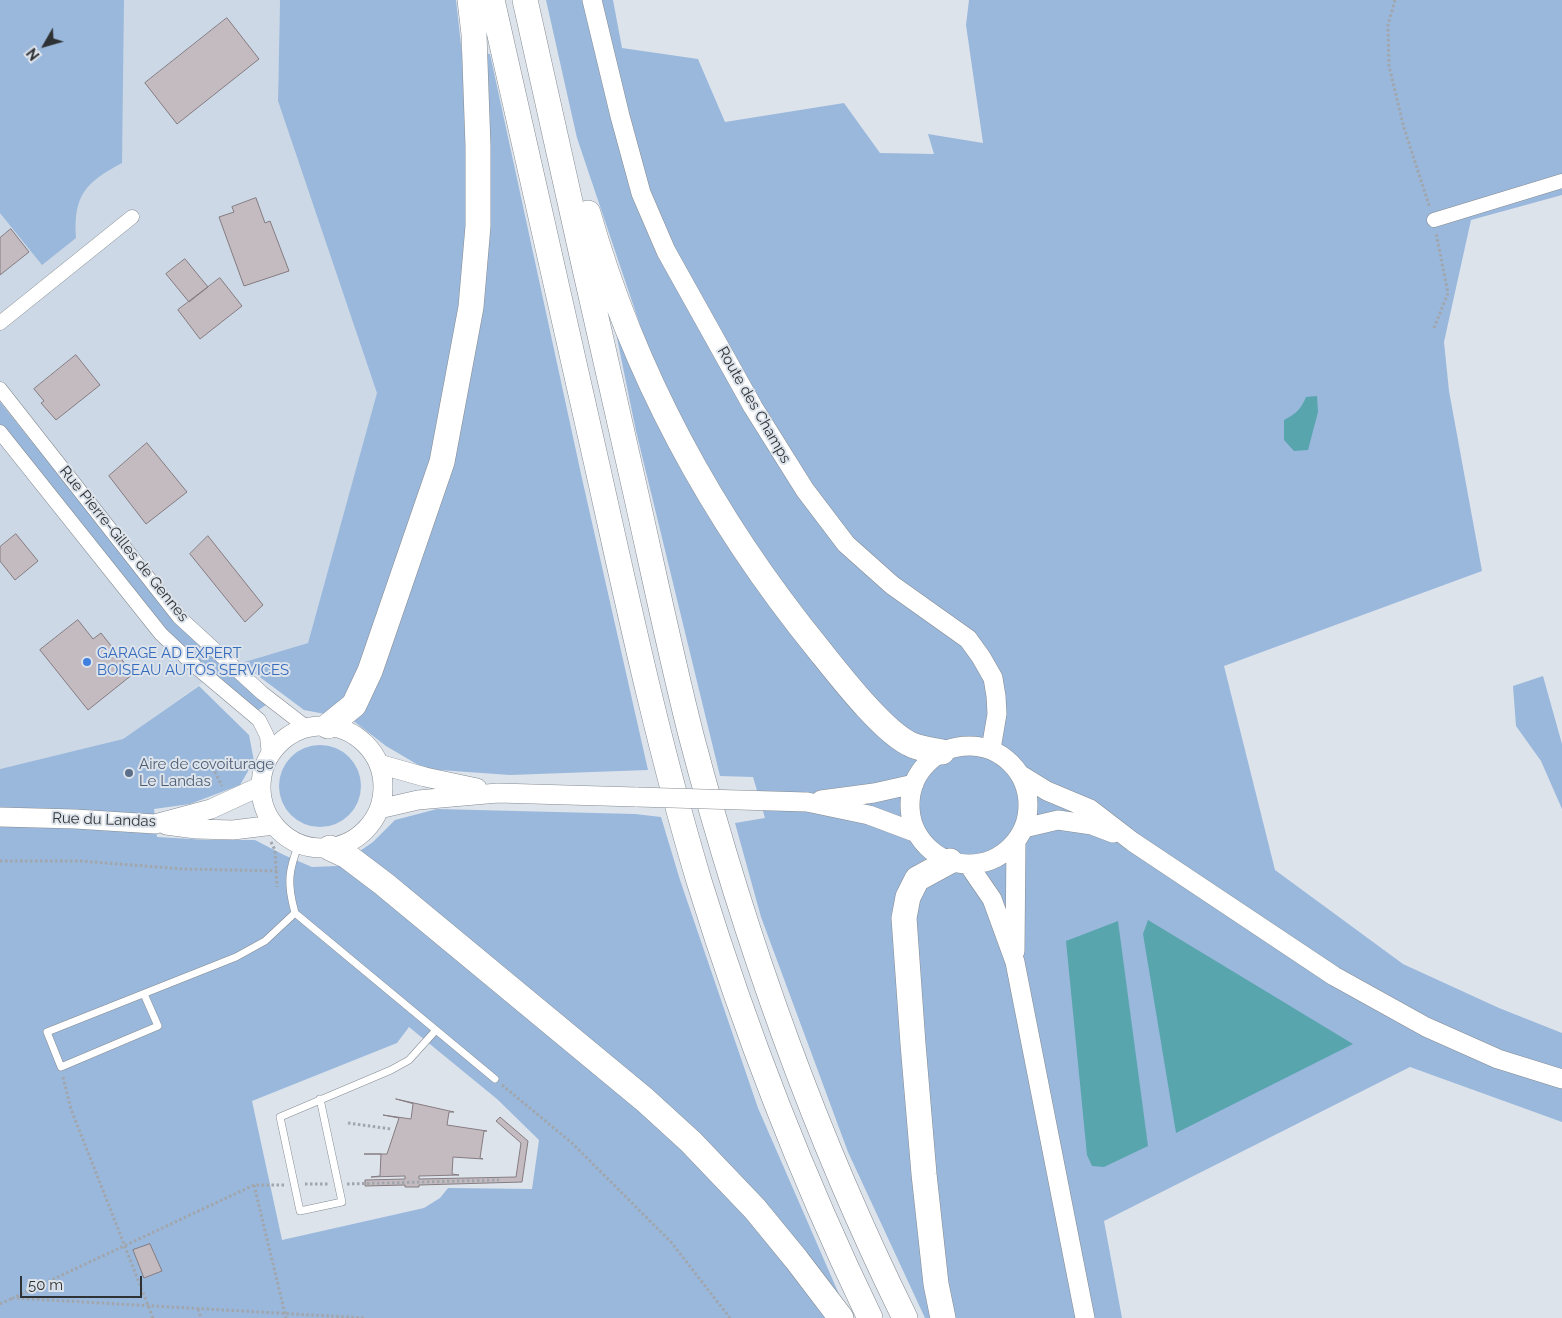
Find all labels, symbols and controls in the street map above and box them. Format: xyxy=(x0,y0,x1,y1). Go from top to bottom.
north arrow xyxy=(20,20,70,70)
text: N xyxy=(24,45,43,63)
street label: Route des Champs xyxy=(713,344,795,466)
street label: Rue Pierre-Gilles de Gennes xyxy=(56,463,192,625)
place label: GARAGE AD EXPERT BOISEAU AUTOS SERVICES xyxy=(97,644,289,679)
marker: GARAGE AD EXPERT BOISEAU AUTOS SERVICES xyxy=(81,656,93,668)
place label: Aire de covoiturage Le Landas xyxy=(139,755,274,790)
marker: Aire de covoiturage Le Landas xyxy=(123,767,135,779)
street label: Rue du Landas xyxy=(52,809,156,831)
scale bar xyxy=(22,1266,145,1298)
text: 50 m xyxy=(28,1276,63,1294)

